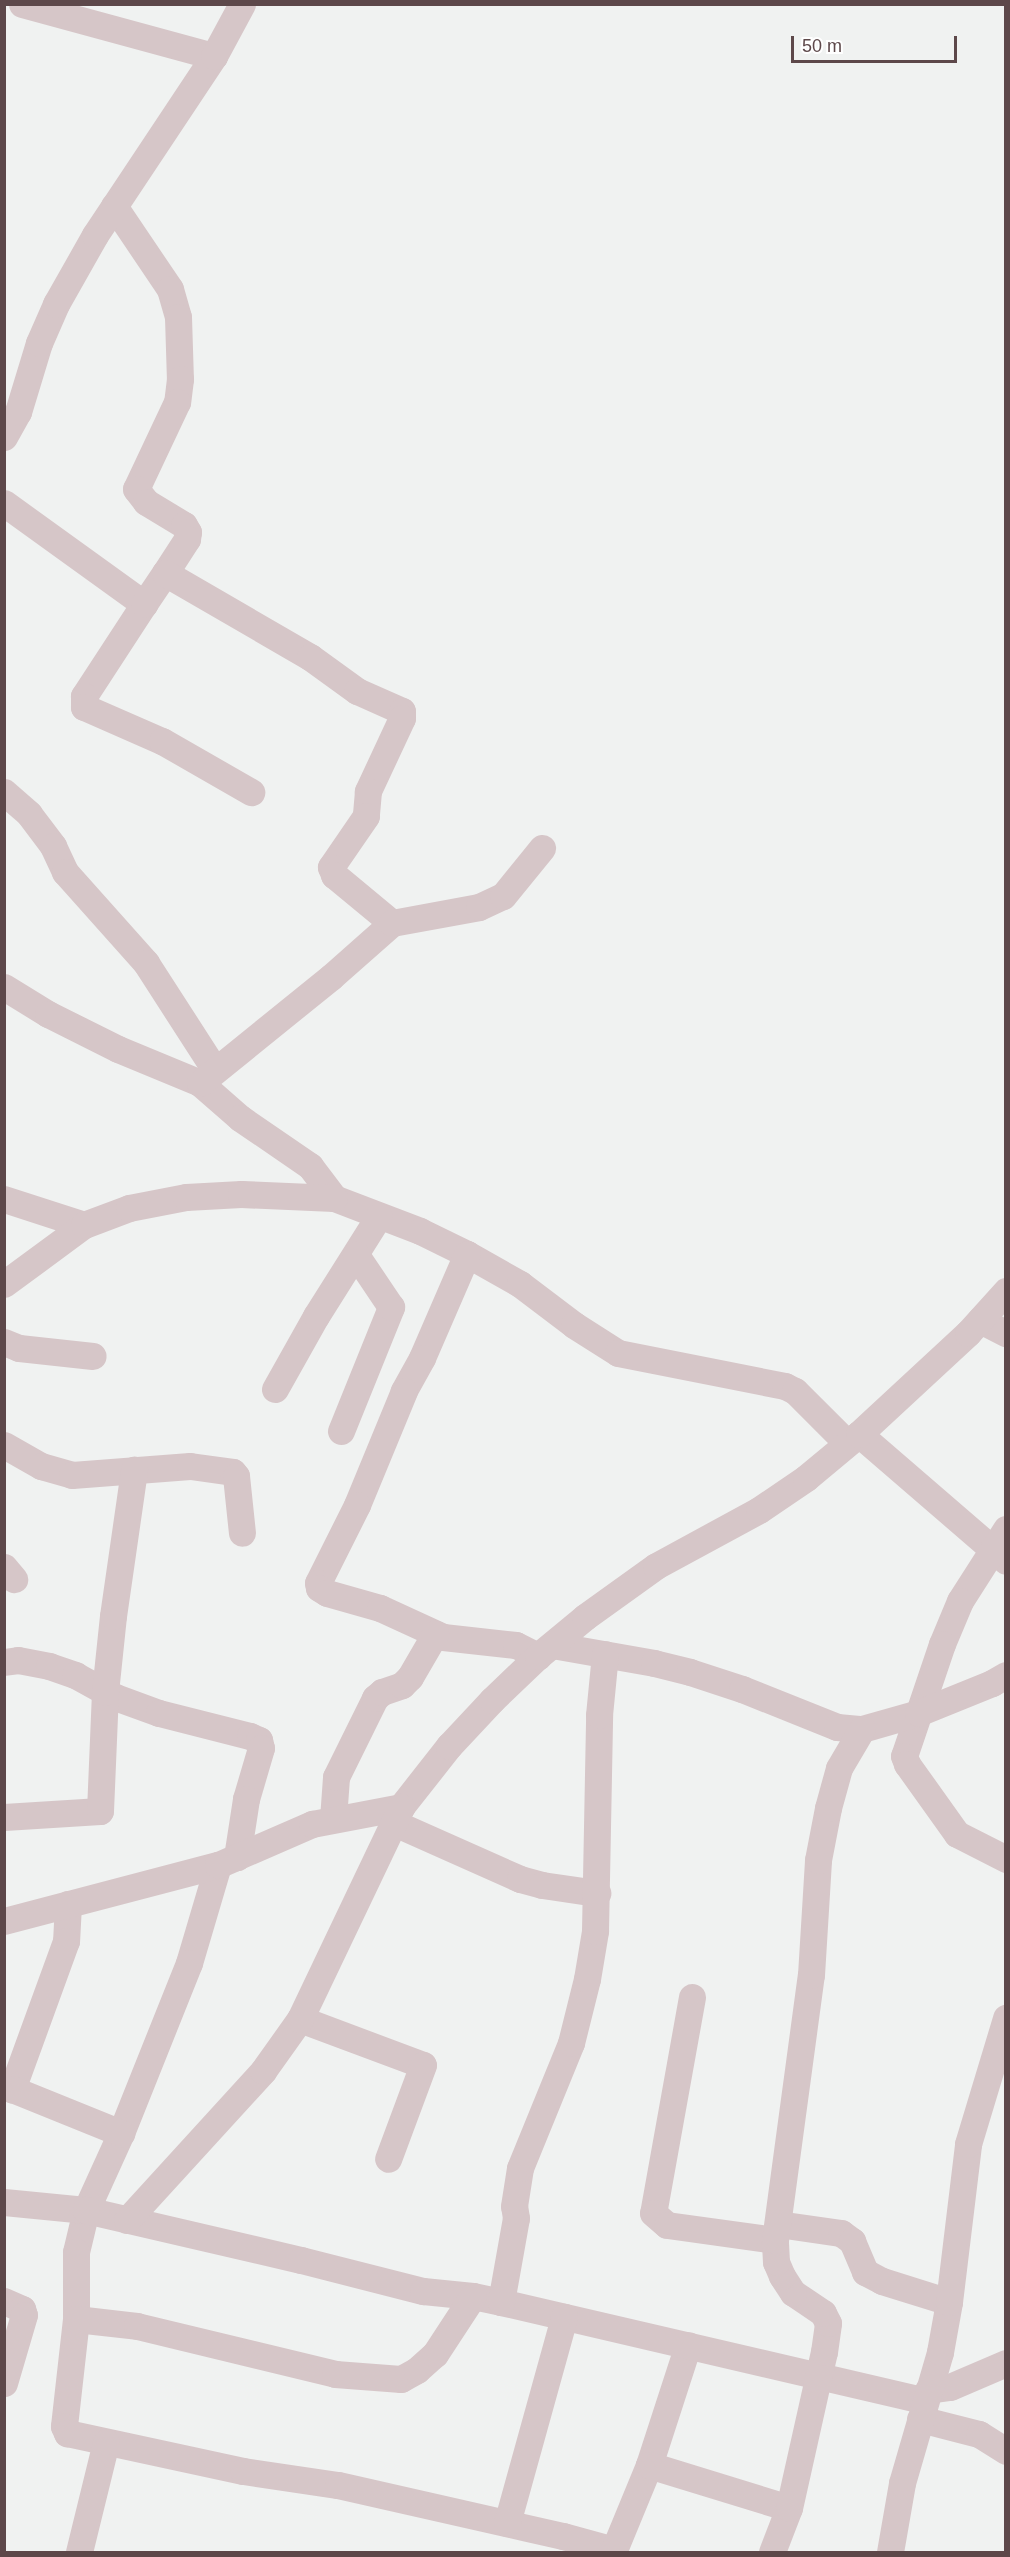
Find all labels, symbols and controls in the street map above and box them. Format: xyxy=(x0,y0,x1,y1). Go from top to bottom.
scale bar xyxy=(794,24,960,62)
text: 50 m xyxy=(802,36,842,56)

